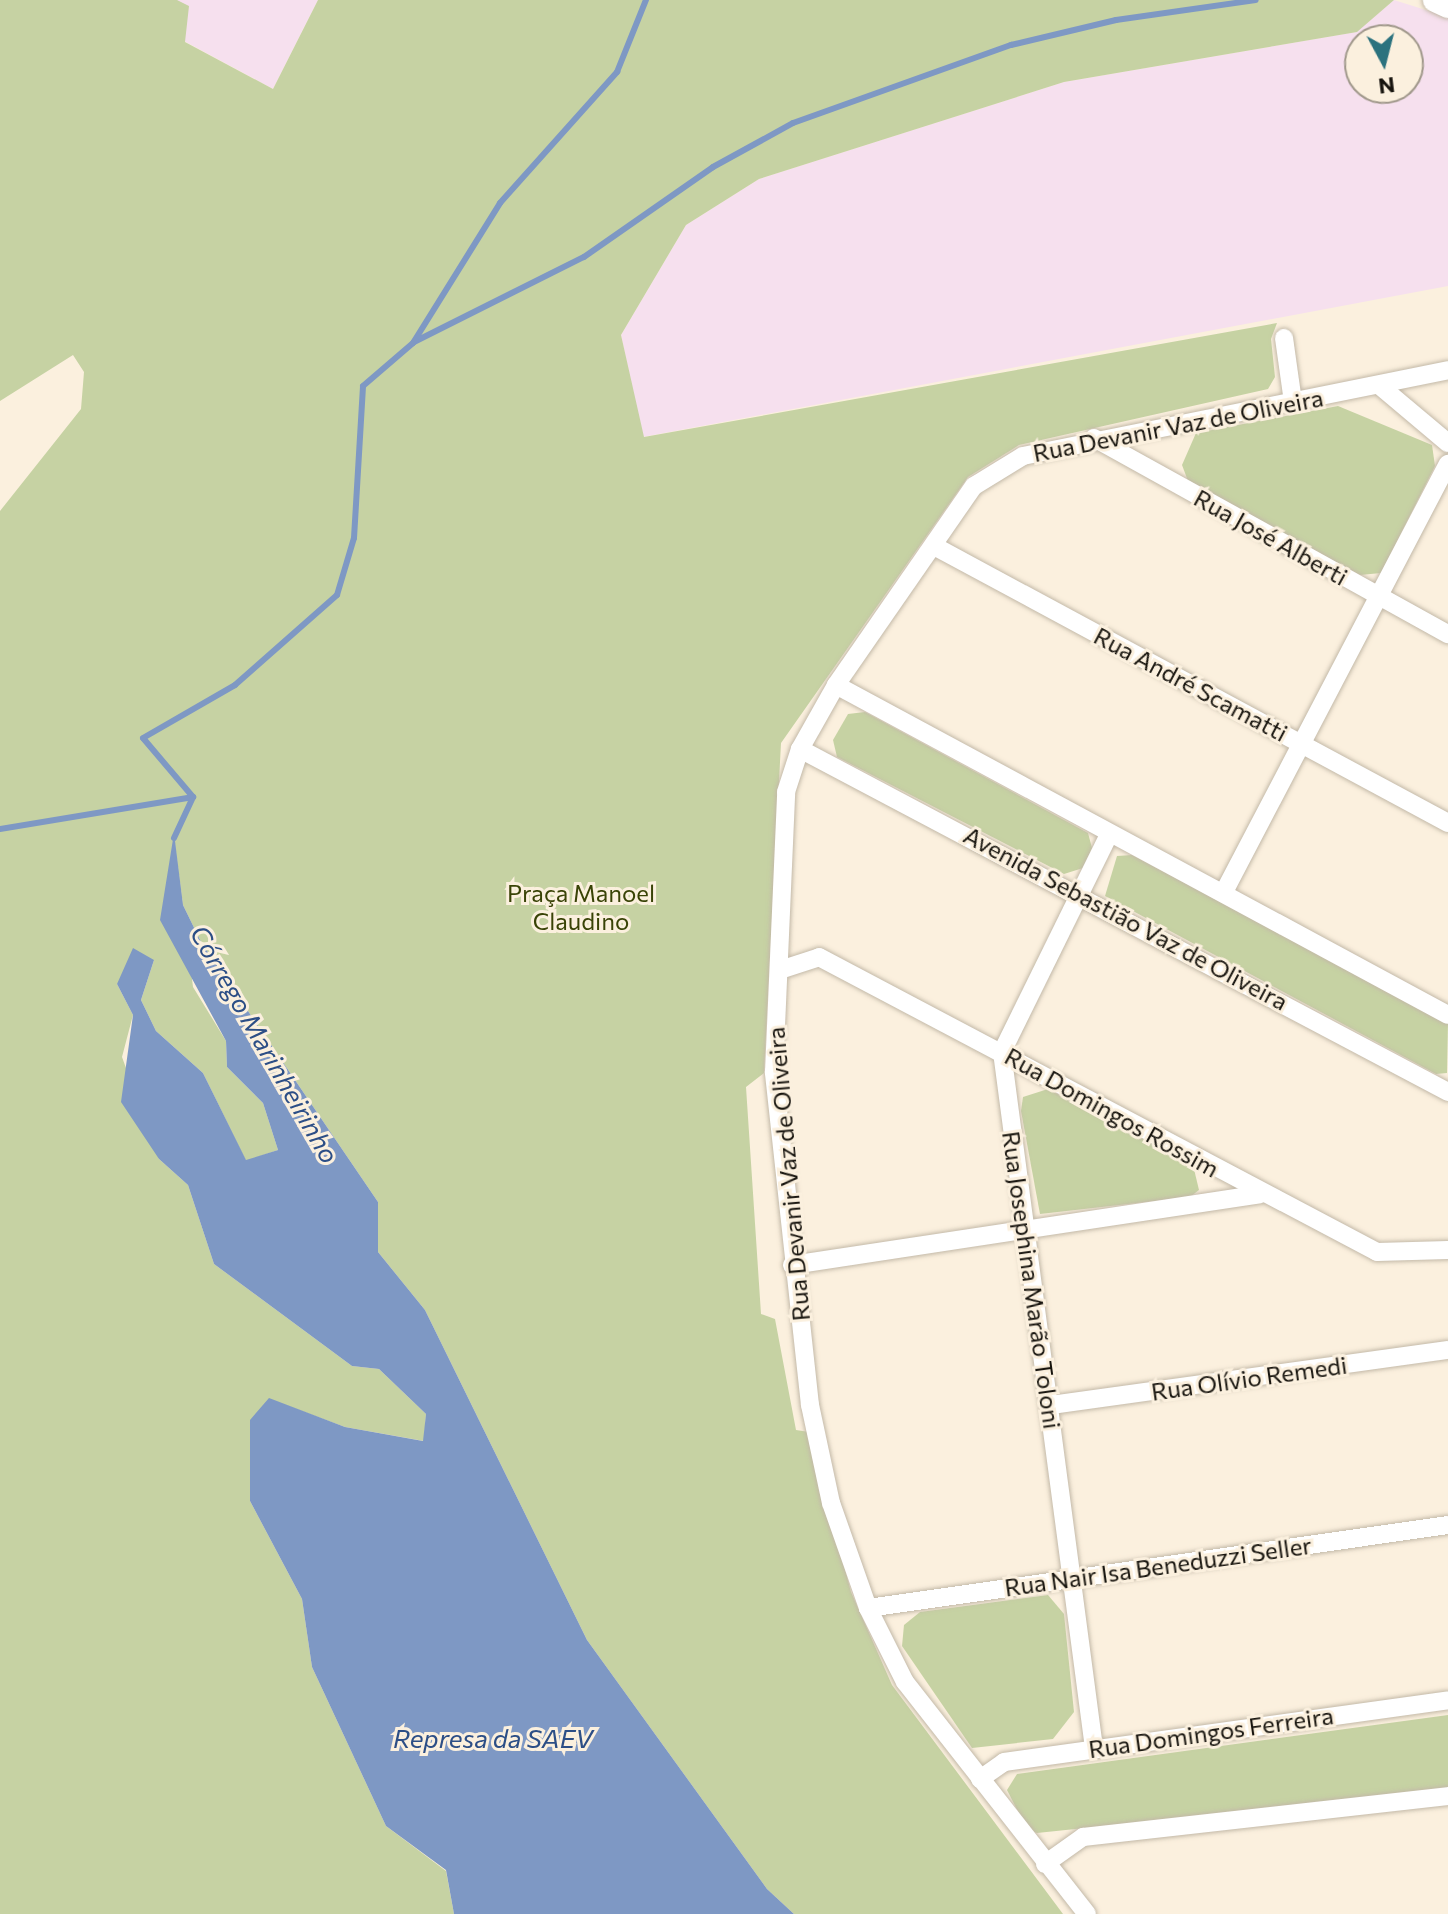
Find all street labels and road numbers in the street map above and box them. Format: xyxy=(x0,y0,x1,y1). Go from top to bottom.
street label: Rua Devanir Vaz de Oliveira xyxy=(1030,383,1326,467)
street label: Rua José Alberti xyxy=(1189,483,1353,591)
street label: Rua André Scamatti xyxy=(1089,621,1293,747)
street label: Avenida Sebastião Vaz de Oliveira xyxy=(959,820,1293,1016)
street label: Rua Devanir Vaz de Oliveira xyxy=(761,1026,815,1322)
street label: Rua Domingos Rossim xyxy=(1000,1041,1224,1183)
street label: Rua Josephina Marão Toloni xyxy=(997,1129,1067,1431)
street label: Rua Olívio Remedi xyxy=(1149,1350,1349,1406)
street label: Rua Nair Isa Beneduzzi Seller xyxy=(1003,1530,1313,1602)
street label: Rua Domingos Ferreira xyxy=(1087,1701,1335,1763)

